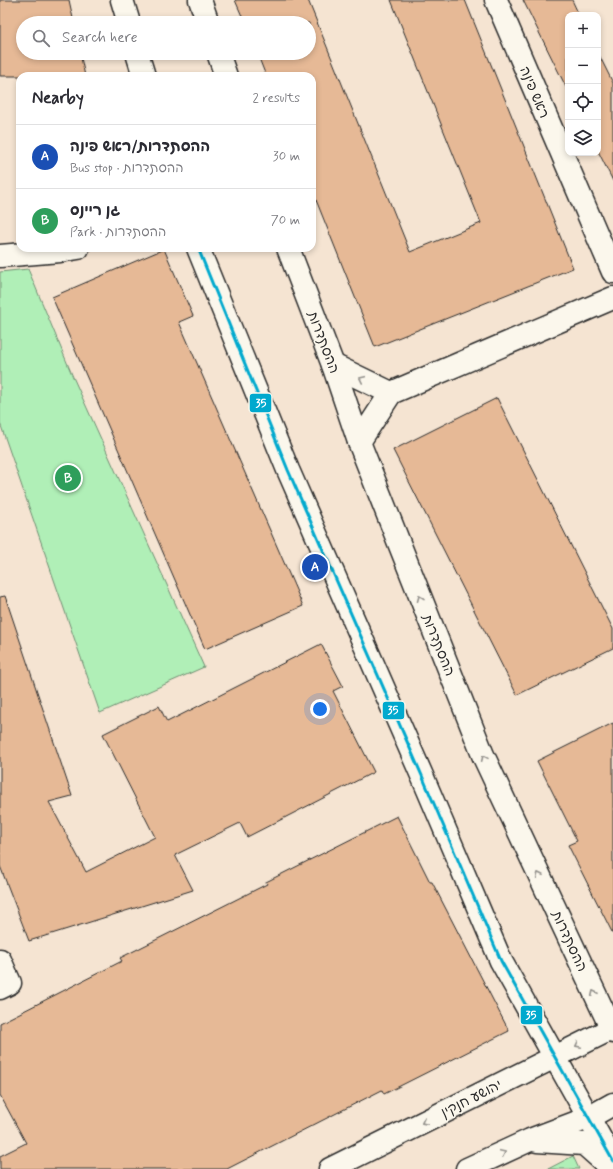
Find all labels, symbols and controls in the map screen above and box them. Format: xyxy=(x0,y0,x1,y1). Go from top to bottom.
map controls xyxy=(565,12,601,156)
button: + xyxy=(565,12,601,48)
search box xyxy=(16,16,316,60)
icon: search xyxy=(30,27,52,49)
text: Search here xyxy=(62,28,138,48)
button: − xyxy=(565,48,601,84)
street label: ראש פינה xyxy=(515,64,553,121)
button: locate xyxy=(565,84,601,120)
text: Nearby xyxy=(32,87,84,109)
text: 2 results xyxy=(253,90,300,107)
button: layers xyxy=(565,120,601,156)
text: ההסתדרות/ראש פינה xyxy=(70,137,210,157)
text: A xyxy=(41,148,49,165)
text: 30 m xyxy=(273,148,300,165)
text: Bus stop · ההסתדרות xyxy=(70,160,184,177)
text: גן ריינס xyxy=(70,201,120,221)
text: B xyxy=(41,212,49,229)
text: 70 m xyxy=(271,212,300,229)
text: Park · ההסתדרות xyxy=(70,224,166,241)
street label: ההסתדרות xyxy=(303,308,343,376)
one-way arrow xyxy=(358,376,366,384)
line badge: 35 xyxy=(249,393,272,413)
text: 35 xyxy=(256,397,267,411)
pin: B xyxy=(55,463,81,493)
pin: A xyxy=(302,552,328,582)
one-way arrow xyxy=(417,594,425,601)
street label: ההסתדרות xyxy=(417,611,459,679)
your location xyxy=(310,699,330,719)
line badge: 35 xyxy=(382,701,405,720)
text: 35 xyxy=(388,704,399,718)
one-way arrow xyxy=(481,754,489,762)
one-way arrow xyxy=(536,872,544,880)
street label: ההסתדרות xyxy=(547,907,591,975)
one-way arrow xyxy=(591,990,599,997)
line badge: 35 xyxy=(520,1005,543,1025)
text: 35 xyxy=(526,1009,537,1023)
one-way arrow xyxy=(575,1040,582,1048)
street label: יהושע חנקין xyxy=(438,1076,505,1122)
one-way arrow xyxy=(421,1117,429,1125)
one-way arrow xyxy=(498,1150,506,1158)

